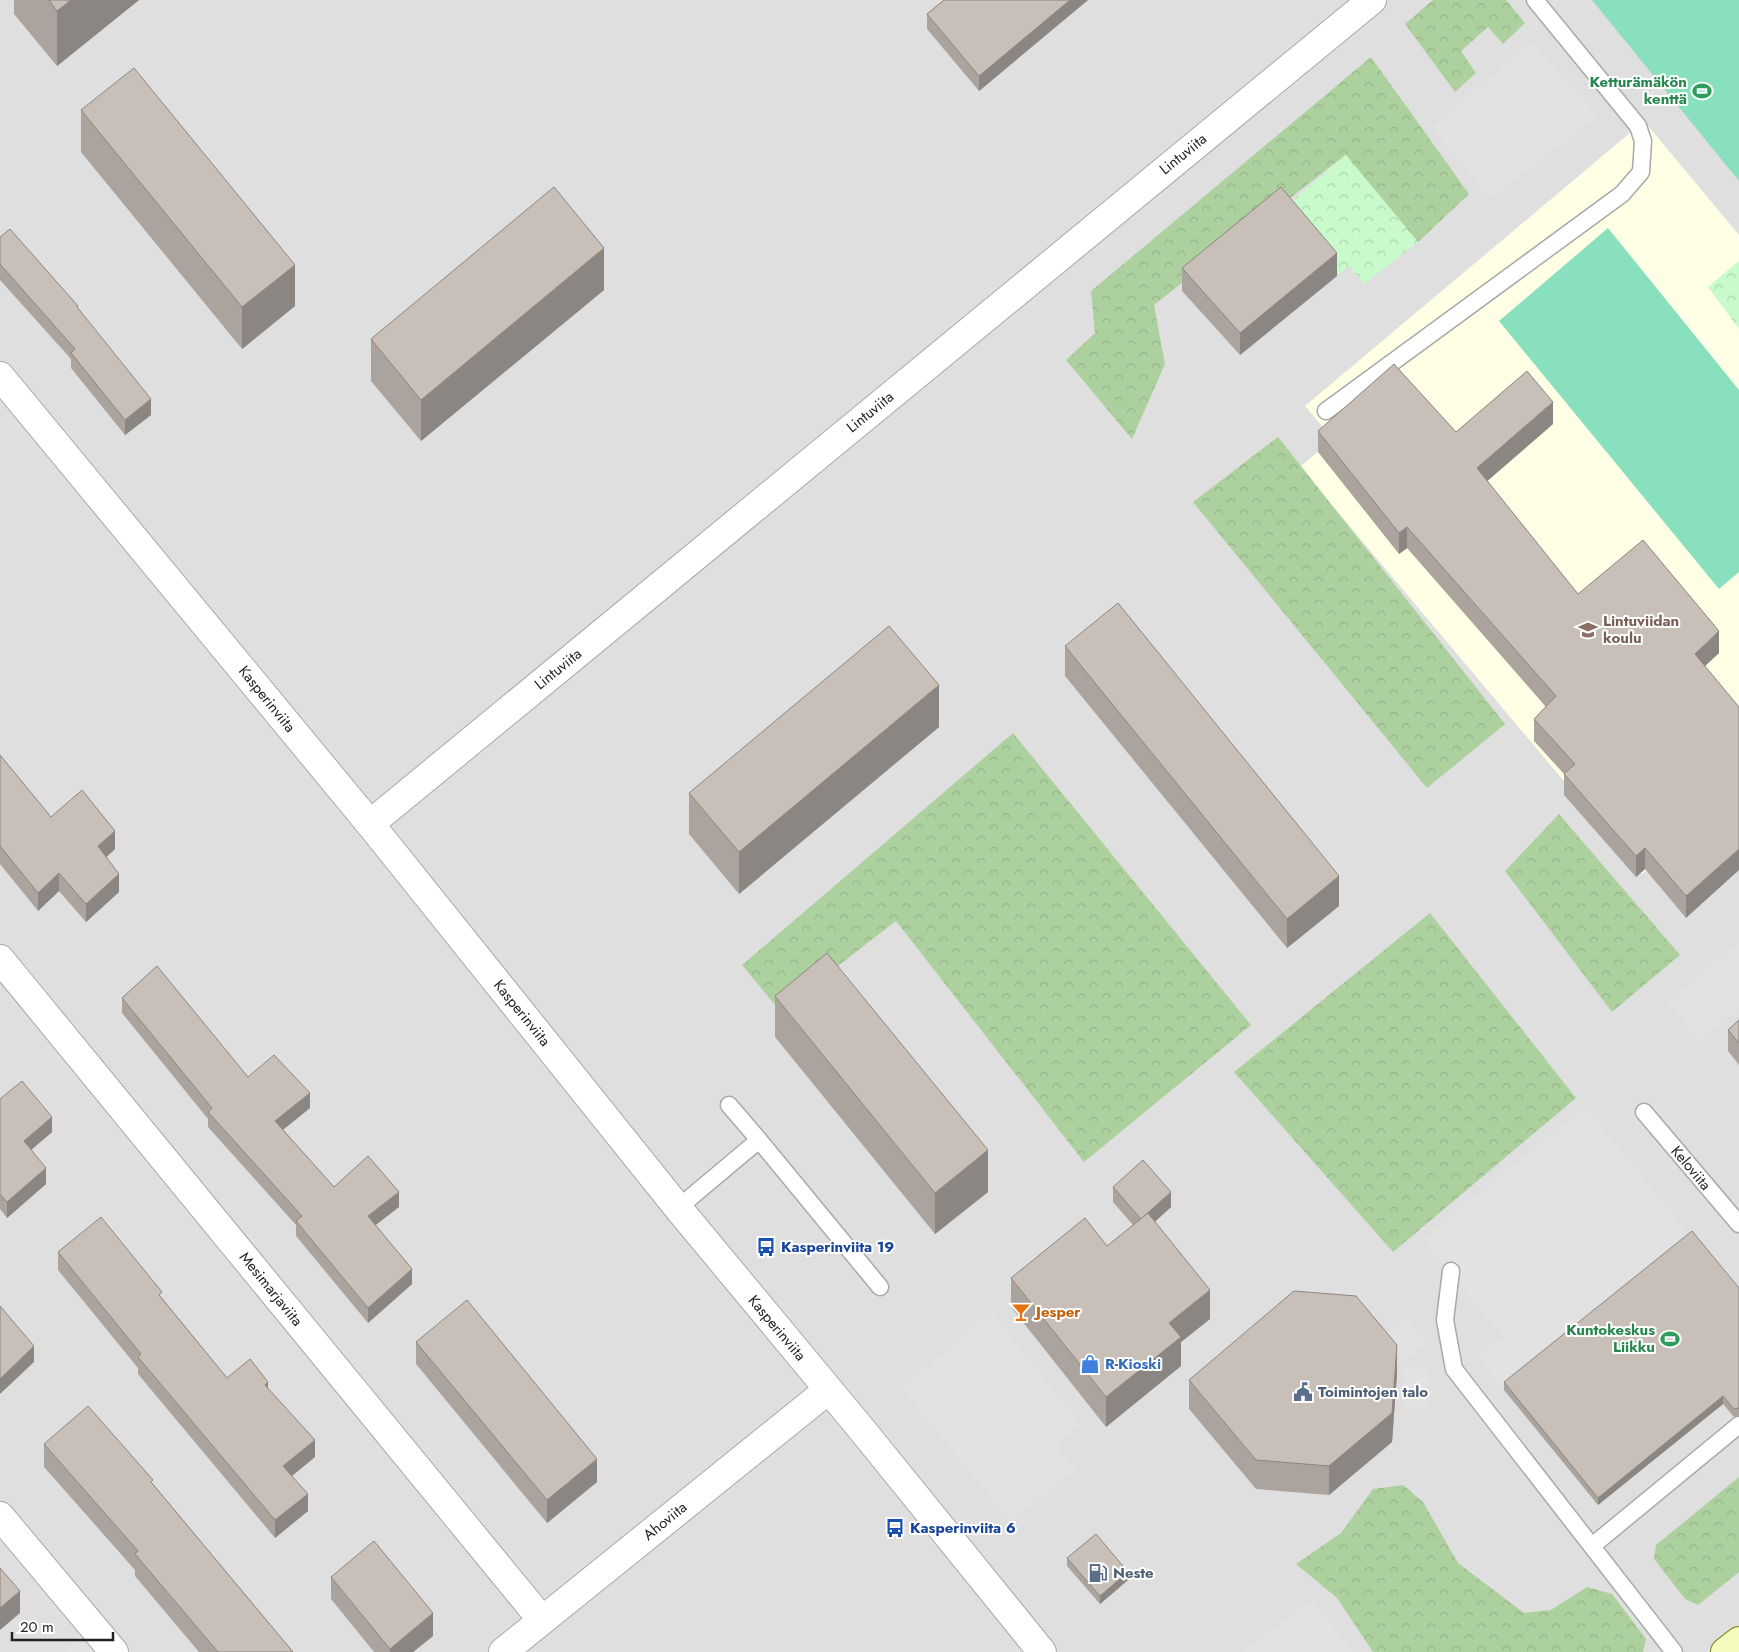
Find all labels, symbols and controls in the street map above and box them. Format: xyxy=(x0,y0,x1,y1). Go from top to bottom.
place label: Ketturämäkön kenttä xyxy=(1590,71,1687,110)
sports icon: Ketturämäkön kenttä xyxy=(1691,80,1713,102)
street label: Lintuviita xyxy=(1155,128,1211,180)
street label: Lintuviita xyxy=(842,386,898,438)
place label: Lintuviidan koulu xyxy=(1603,610,1679,649)
school or university icon: Lintuviidan koulu xyxy=(1577,619,1599,641)
street label: Lintuviita xyxy=(530,643,586,695)
street label: Kasperinviita xyxy=(233,661,301,737)
street label: Kasperinviita xyxy=(488,975,556,1051)
street label: Keloviita xyxy=(1666,1141,1716,1195)
bus stop icon: Kasperinviita 19 xyxy=(755,1236,777,1258)
place label: Kasperinviita 19 xyxy=(781,1236,894,1258)
street label: Mesimarjaviita xyxy=(234,1247,308,1331)
street label: Kasperinviita xyxy=(743,1290,811,1366)
bar icon: Jesper xyxy=(1010,1301,1032,1323)
place label: Jesper xyxy=(1033,1301,1081,1323)
place label: Kuntokeskus Liikku xyxy=(1566,1319,1655,1358)
sports icon: Kuntokeskus Liikku xyxy=(1659,1328,1681,1350)
shop icon: R-Kioski xyxy=(1079,1353,1101,1375)
place label: R-Kioski xyxy=(1105,1353,1161,1375)
public building icon: Toimintojen talo xyxy=(1292,1381,1314,1403)
place label: Toimintojen talo xyxy=(1318,1381,1428,1403)
street label: Ahoviita xyxy=(638,1496,692,1546)
bus stop icon: Kasperinviita 6 xyxy=(884,1517,906,1539)
place label: Kasperinviita 6 xyxy=(910,1517,1016,1539)
fuel station icon: Neste xyxy=(1087,1562,1109,1584)
place label: Neste xyxy=(1113,1562,1154,1584)
scale bar xyxy=(12,1610,114,1642)
text: 20 m xyxy=(20,1616,54,1638)

